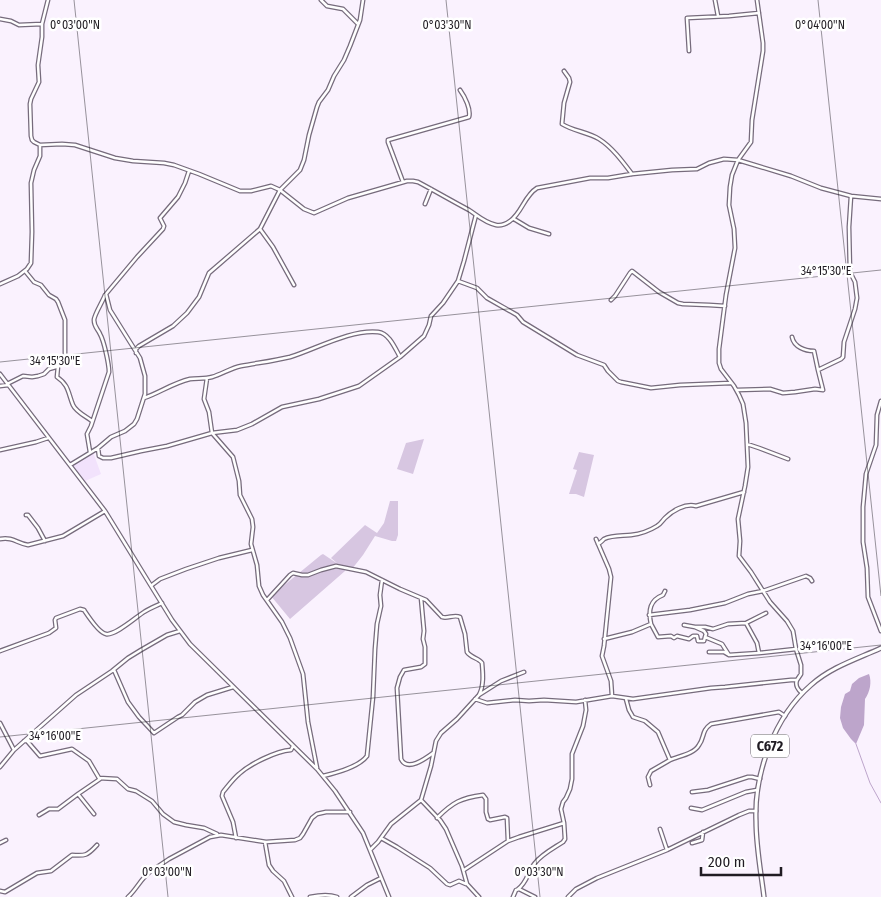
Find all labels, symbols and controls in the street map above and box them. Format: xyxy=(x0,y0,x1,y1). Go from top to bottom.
text: 0°03'00"N xyxy=(50,18,100,32)
text: 0°03'30"N xyxy=(422,18,472,32)
text: 0°04'00"N xyxy=(795,18,845,32)
text: 34°15'30"E xyxy=(801,264,852,278)
text: 34°15'30"E xyxy=(30,354,81,368)
text: 34°16'00"E xyxy=(800,639,852,653)
text: 34°16'00"E xyxy=(29,729,81,743)
road number: C672 xyxy=(751,734,789,758)
scale bar xyxy=(701,844,781,876)
text: 200 m xyxy=(708,853,745,871)
text: 0°03'00"N xyxy=(142,865,192,879)
text: 0°03'30"N xyxy=(514,865,564,879)

